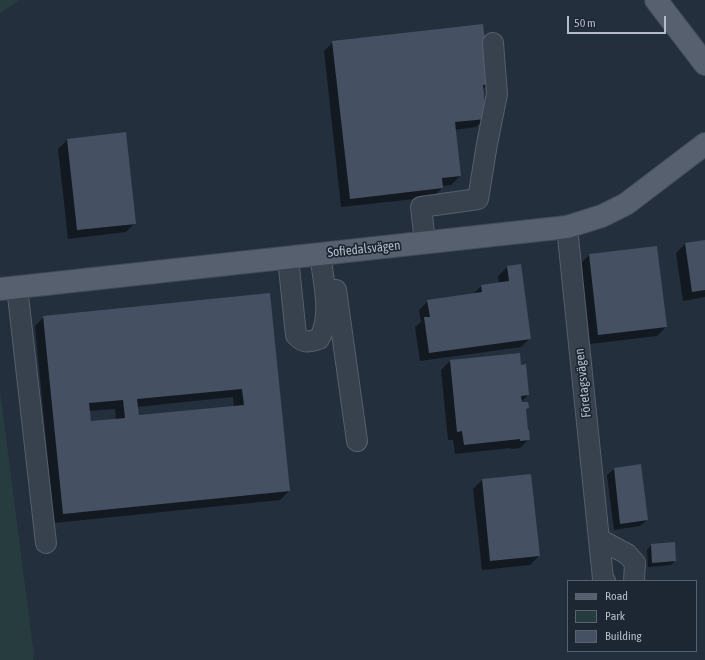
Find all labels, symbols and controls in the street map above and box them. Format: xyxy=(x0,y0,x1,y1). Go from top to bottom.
scale bar xyxy=(569,8,668,34)
text: 50 m xyxy=(574,16,596,30)
street label: Sofiedalsvägen xyxy=(327,237,401,261)
street label: Företagsvägen xyxy=(572,348,594,418)
legend xyxy=(567,580,697,652)
text: Road xyxy=(605,589,628,603)
text: Park xyxy=(605,609,625,623)
text: Building xyxy=(605,629,642,643)

